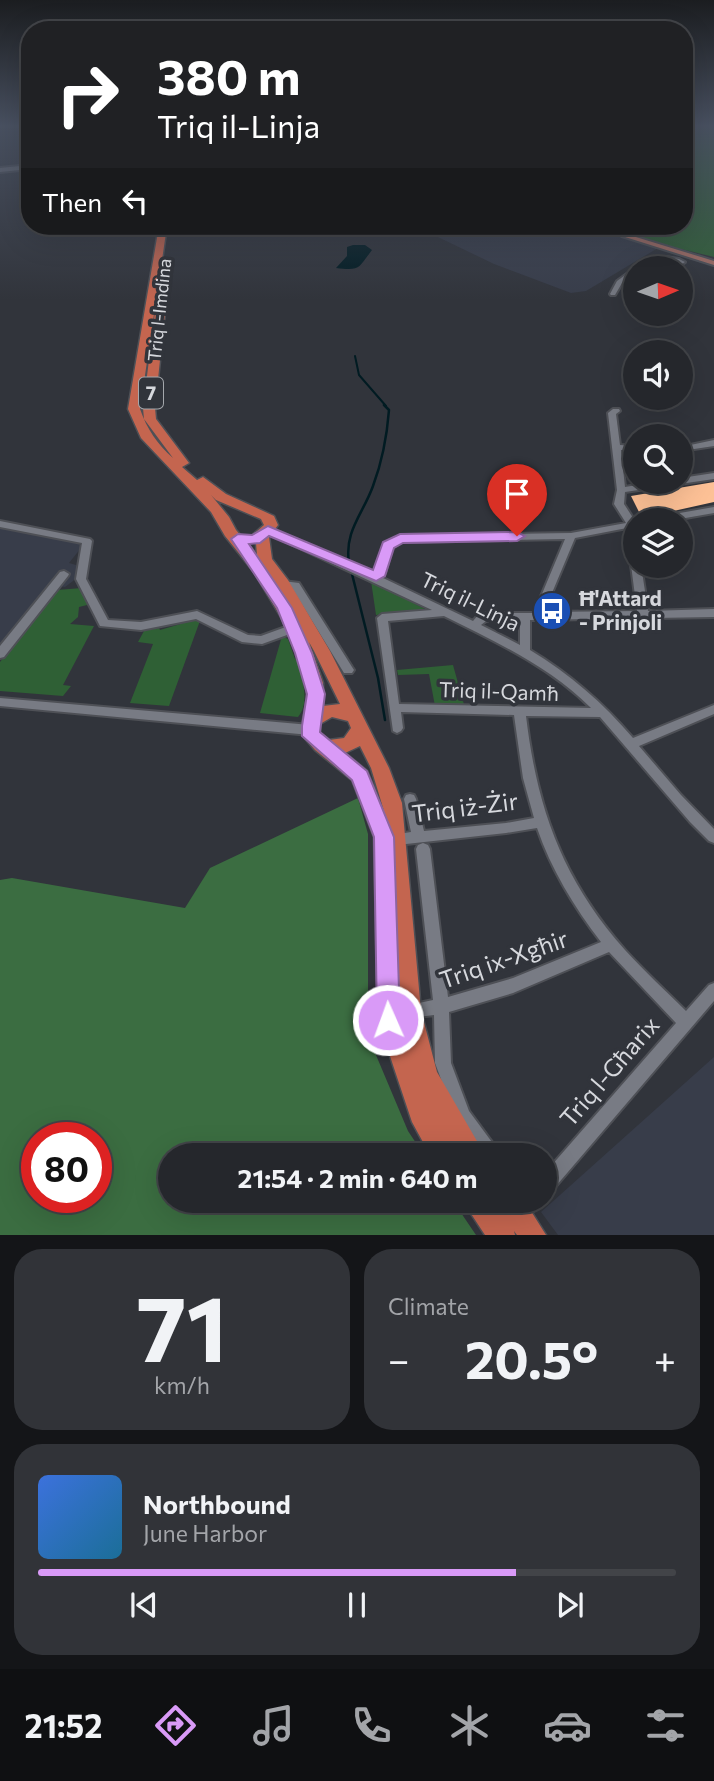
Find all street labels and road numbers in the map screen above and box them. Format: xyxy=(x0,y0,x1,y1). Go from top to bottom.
street label: Triq l-Imdina xyxy=(143,257,175,363)
road number: 7 xyxy=(139,378,163,408)
street label: Triq il-Linja xyxy=(417,566,524,635)
street label: Triq il-Qamħ xyxy=(439,676,559,705)
street label: Triq iż-Żir xyxy=(410,786,520,827)
street label: Triq ix-Xgħir xyxy=(436,923,572,994)
street label: Triq l-Għarix xyxy=(553,1010,665,1132)

